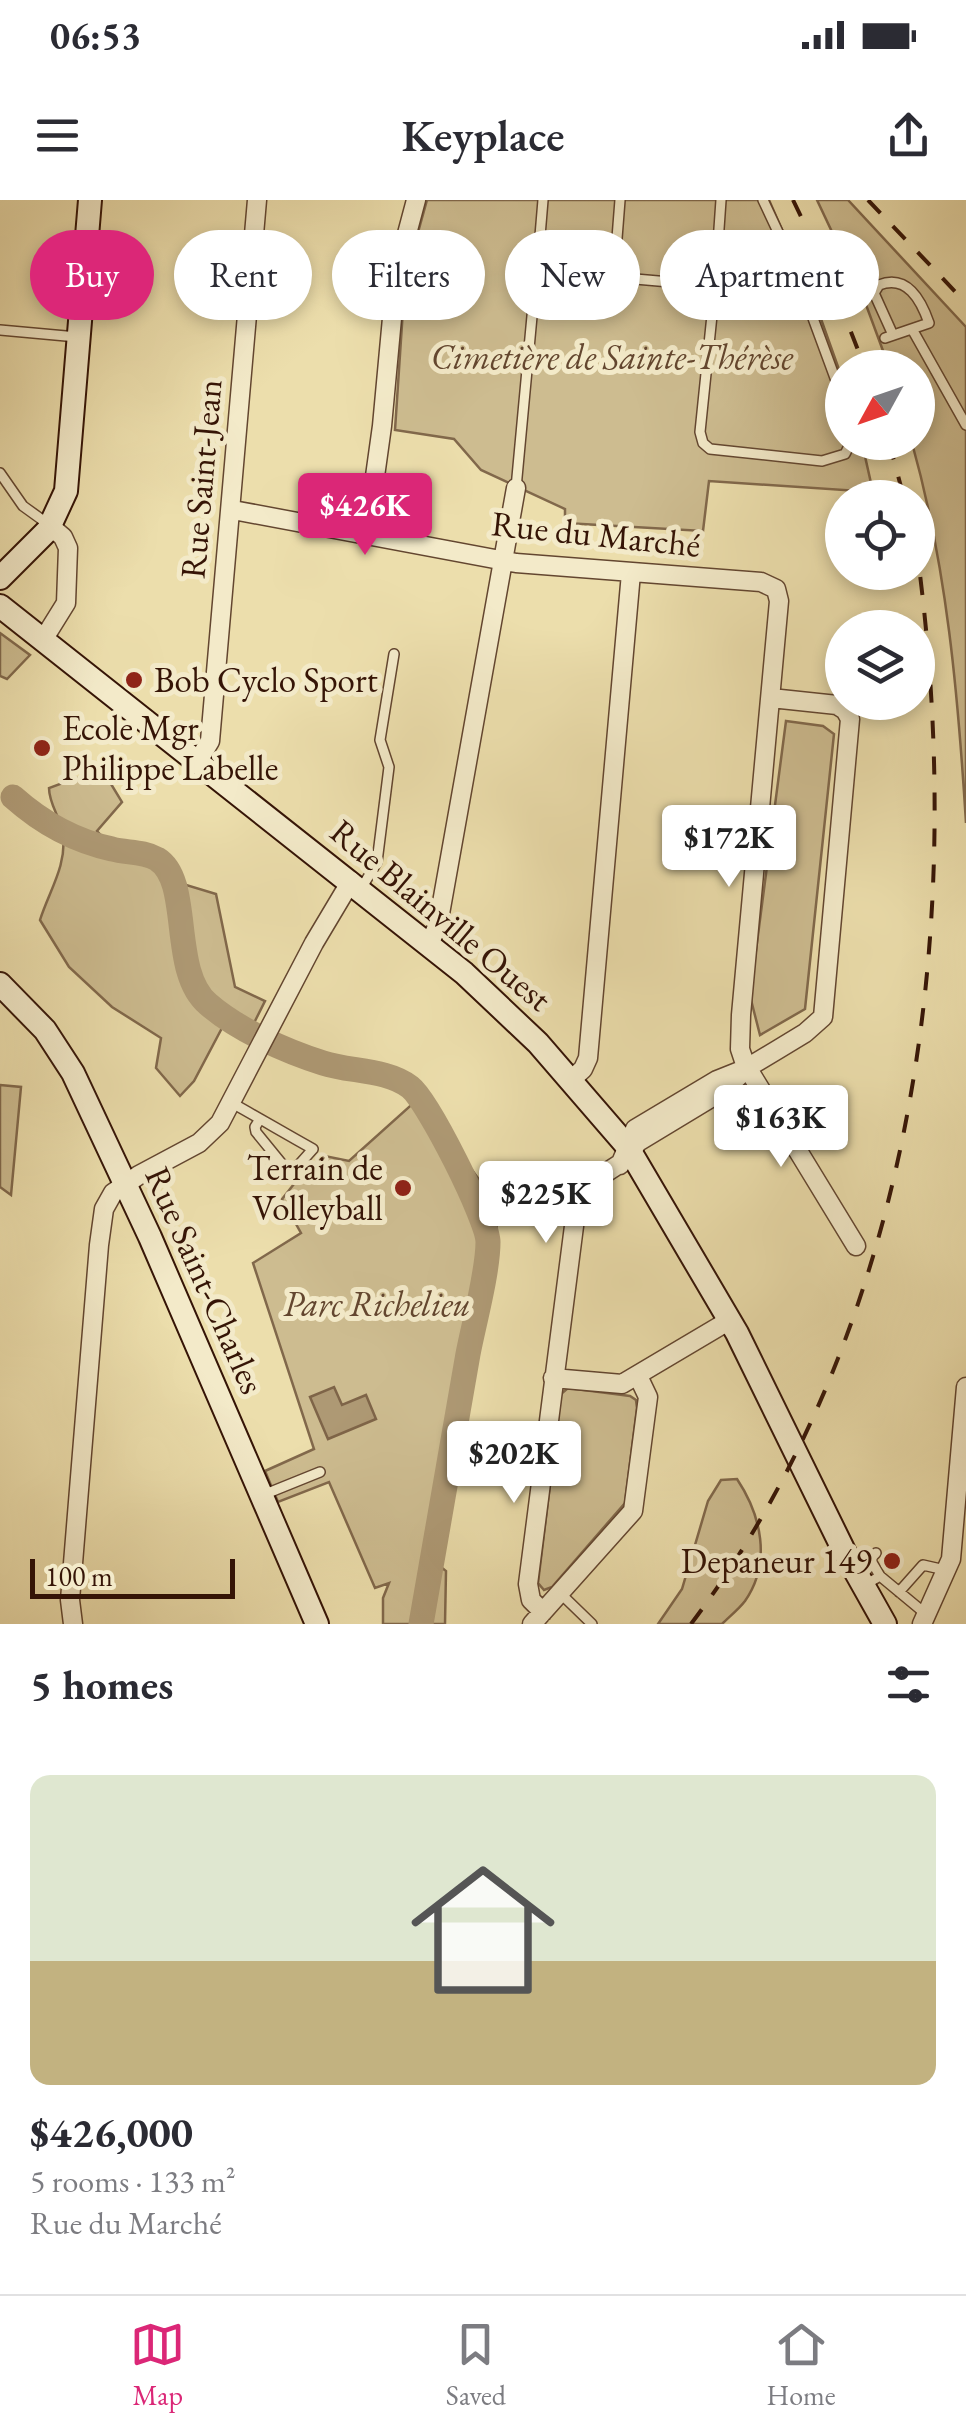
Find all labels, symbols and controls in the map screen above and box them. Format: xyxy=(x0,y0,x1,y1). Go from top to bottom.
text: 06:53 xyxy=(50,11,141,60)
text: Keyplace xyxy=(401,106,565,164)
icon: menu xyxy=(30,108,85,163)
icon: share xyxy=(881,108,936,163)
chip: Buy xyxy=(30,230,154,320)
chip: Rent xyxy=(174,230,312,320)
chip: Filters xyxy=(332,230,485,320)
chip: New xyxy=(505,230,640,320)
chip: Apartment xyxy=(660,230,879,320)
park label: Cimetière de Sainte-Thérèse xyxy=(431,334,794,379)
north arrow xyxy=(825,350,935,460)
map controls xyxy=(825,350,935,720)
street label: Rue Saint-Jean xyxy=(169,377,232,580)
pin: $426K xyxy=(295,473,435,558)
button: locate xyxy=(825,480,935,590)
text: $426K xyxy=(320,484,410,526)
street label: Rue du Marché xyxy=(489,500,703,567)
button: layers xyxy=(825,610,935,720)
place label: Bob Cyclo Sport xyxy=(154,657,378,702)
marker: Bob Cyclo Sport xyxy=(123,669,145,691)
place label: Ecole Mgr Philippe Labelle xyxy=(62,705,278,790)
marker: Ecole Mgr Philippe Labelle xyxy=(31,737,53,759)
pin: $172K xyxy=(659,805,799,890)
street label: Rue Blainville Ouest xyxy=(321,809,561,1020)
text: $172K xyxy=(684,816,774,858)
pin: $163K xyxy=(711,1085,851,1170)
text: $163K xyxy=(736,1096,826,1138)
place label: Terrain de Volleyball xyxy=(247,1145,383,1230)
street label: Rue Saint-Charles xyxy=(135,1159,276,1400)
pin: $225K xyxy=(476,1161,616,1246)
text: $225K xyxy=(501,1172,591,1214)
marker: Terrain de Volleyball xyxy=(392,1177,414,1199)
park label: Parc Richelieu xyxy=(283,1281,471,1326)
pin: $202K xyxy=(444,1421,584,1506)
text: $202K xyxy=(469,1432,559,1474)
place label: Depaneur 149 xyxy=(681,1538,872,1583)
marker: Depaneur 149 xyxy=(881,1550,903,1572)
scale bar xyxy=(30,1554,235,1598)
text: 100 m xyxy=(45,1558,113,1594)
text: 5 homes xyxy=(30,1657,173,1712)
icon: filters xyxy=(881,1657,936,1712)
icon: home xyxy=(393,1840,573,2020)
text: $426,000 xyxy=(30,2105,193,2160)
text: 5 rooms · 133 m² xyxy=(30,2160,236,2202)
text: Rue du Marché xyxy=(30,2202,222,2244)
tab: Map xyxy=(130,2317,185,2413)
tab: Saved xyxy=(446,2317,506,2413)
tab: Home xyxy=(766,2317,836,2413)

